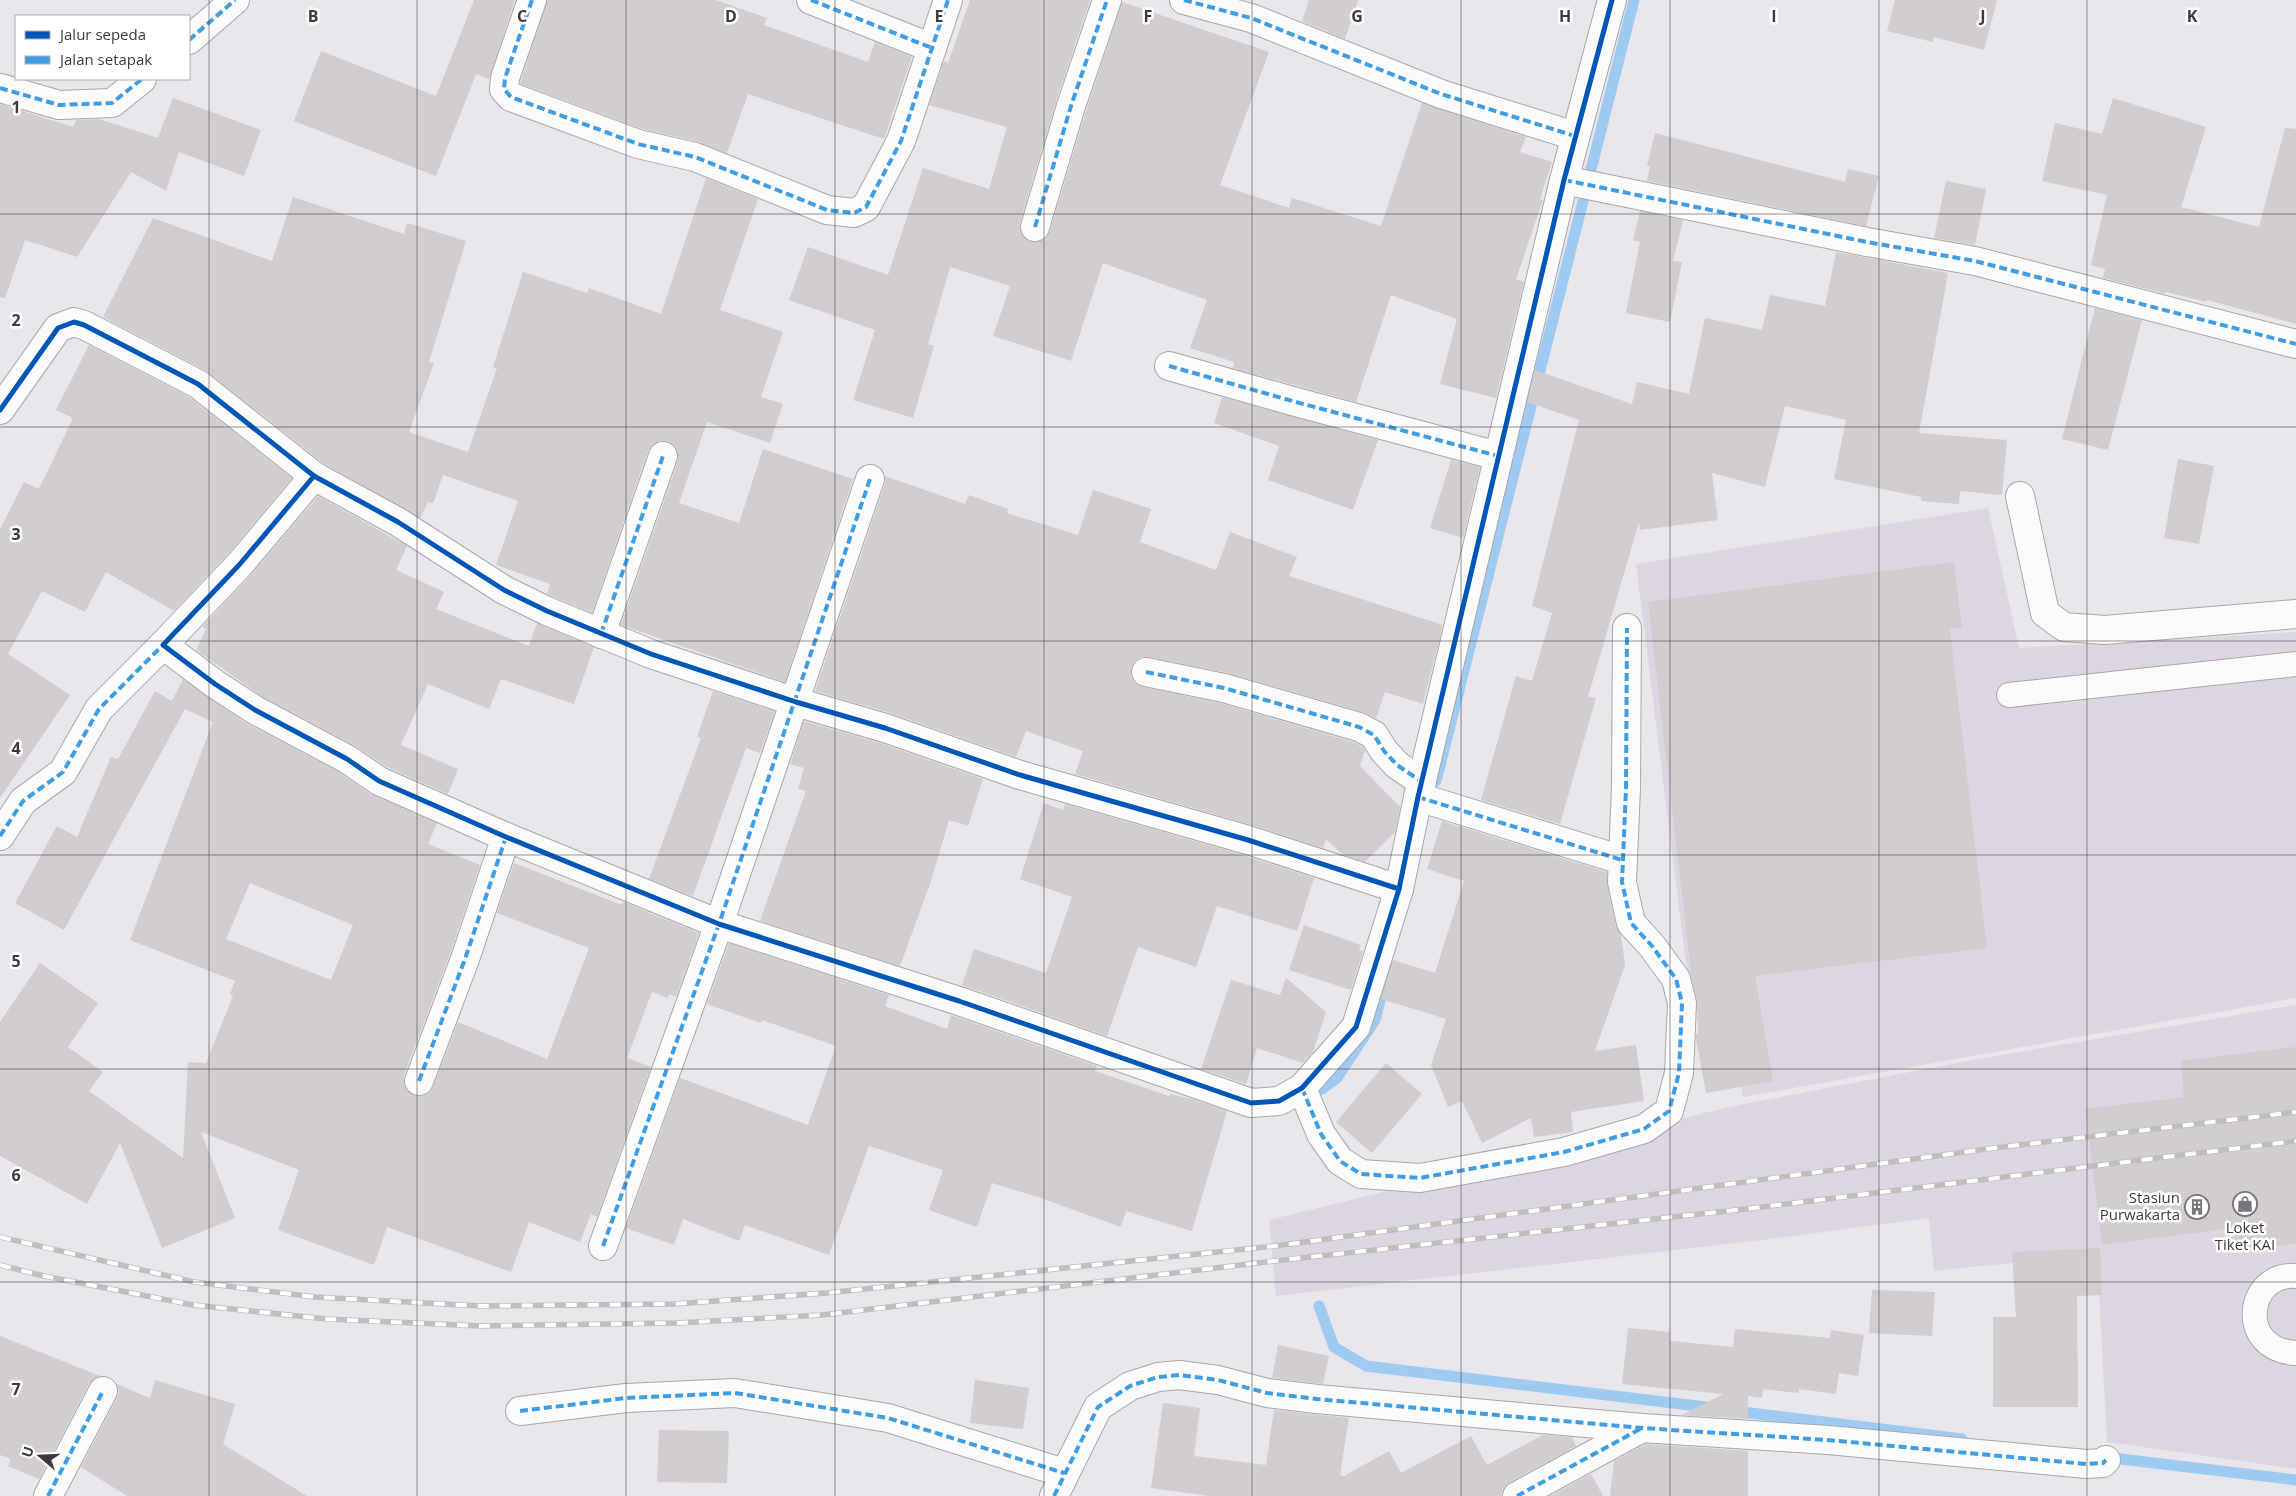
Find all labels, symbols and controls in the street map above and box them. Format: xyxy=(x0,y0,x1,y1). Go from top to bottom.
text: B xyxy=(308,5,318,27)
text: C xyxy=(517,5,527,27)
text: D xyxy=(725,5,737,27)
text: E xyxy=(935,5,944,27)
text: F xyxy=(1144,5,1152,27)
text: G xyxy=(1351,5,1363,27)
text: H xyxy=(1559,5,1571,27)
text: I xyxy=(1771,5,1777,27)
text: J xyxy=(1978,5,1986,27)
text: K xyxy=(2187,5,2198,27)
legend xyxy=(15,15,190,80)
text: Jalur sepeda xyxy=(58,24,146,44)
text: Jalan setapak xyxy=(58,49,152,69)
text: 1 xyxy=(11,96,21,118)
text: 2 xyxy=(11,309,21,331)
text: 3 xyxy=(11,523,21,545)
text: 4 xyxy=(11,737,21,759)
text: 5 xyxy=(11,950,21,972)
text: 6 xyxy=(11,1164,21,1186)
place label: Stasiun Purwakarta xyxy=(2100,1187,2180,1224)
shop icon: Loket Tiket KAI xyxy=(2232,1191,2258,1217)
building icon: Stasiun Purwakarta xyxy=(2184,1194,2210,1220)
place label: Loket Tiket KAI xyxy=(2215,1217,2275,1254)
text: 7 xyxy=(11,1378,21,1400)
north arrow xyxy=(15,1431,65,1481)
text: U xyxy=(17,1444,38,1460)

